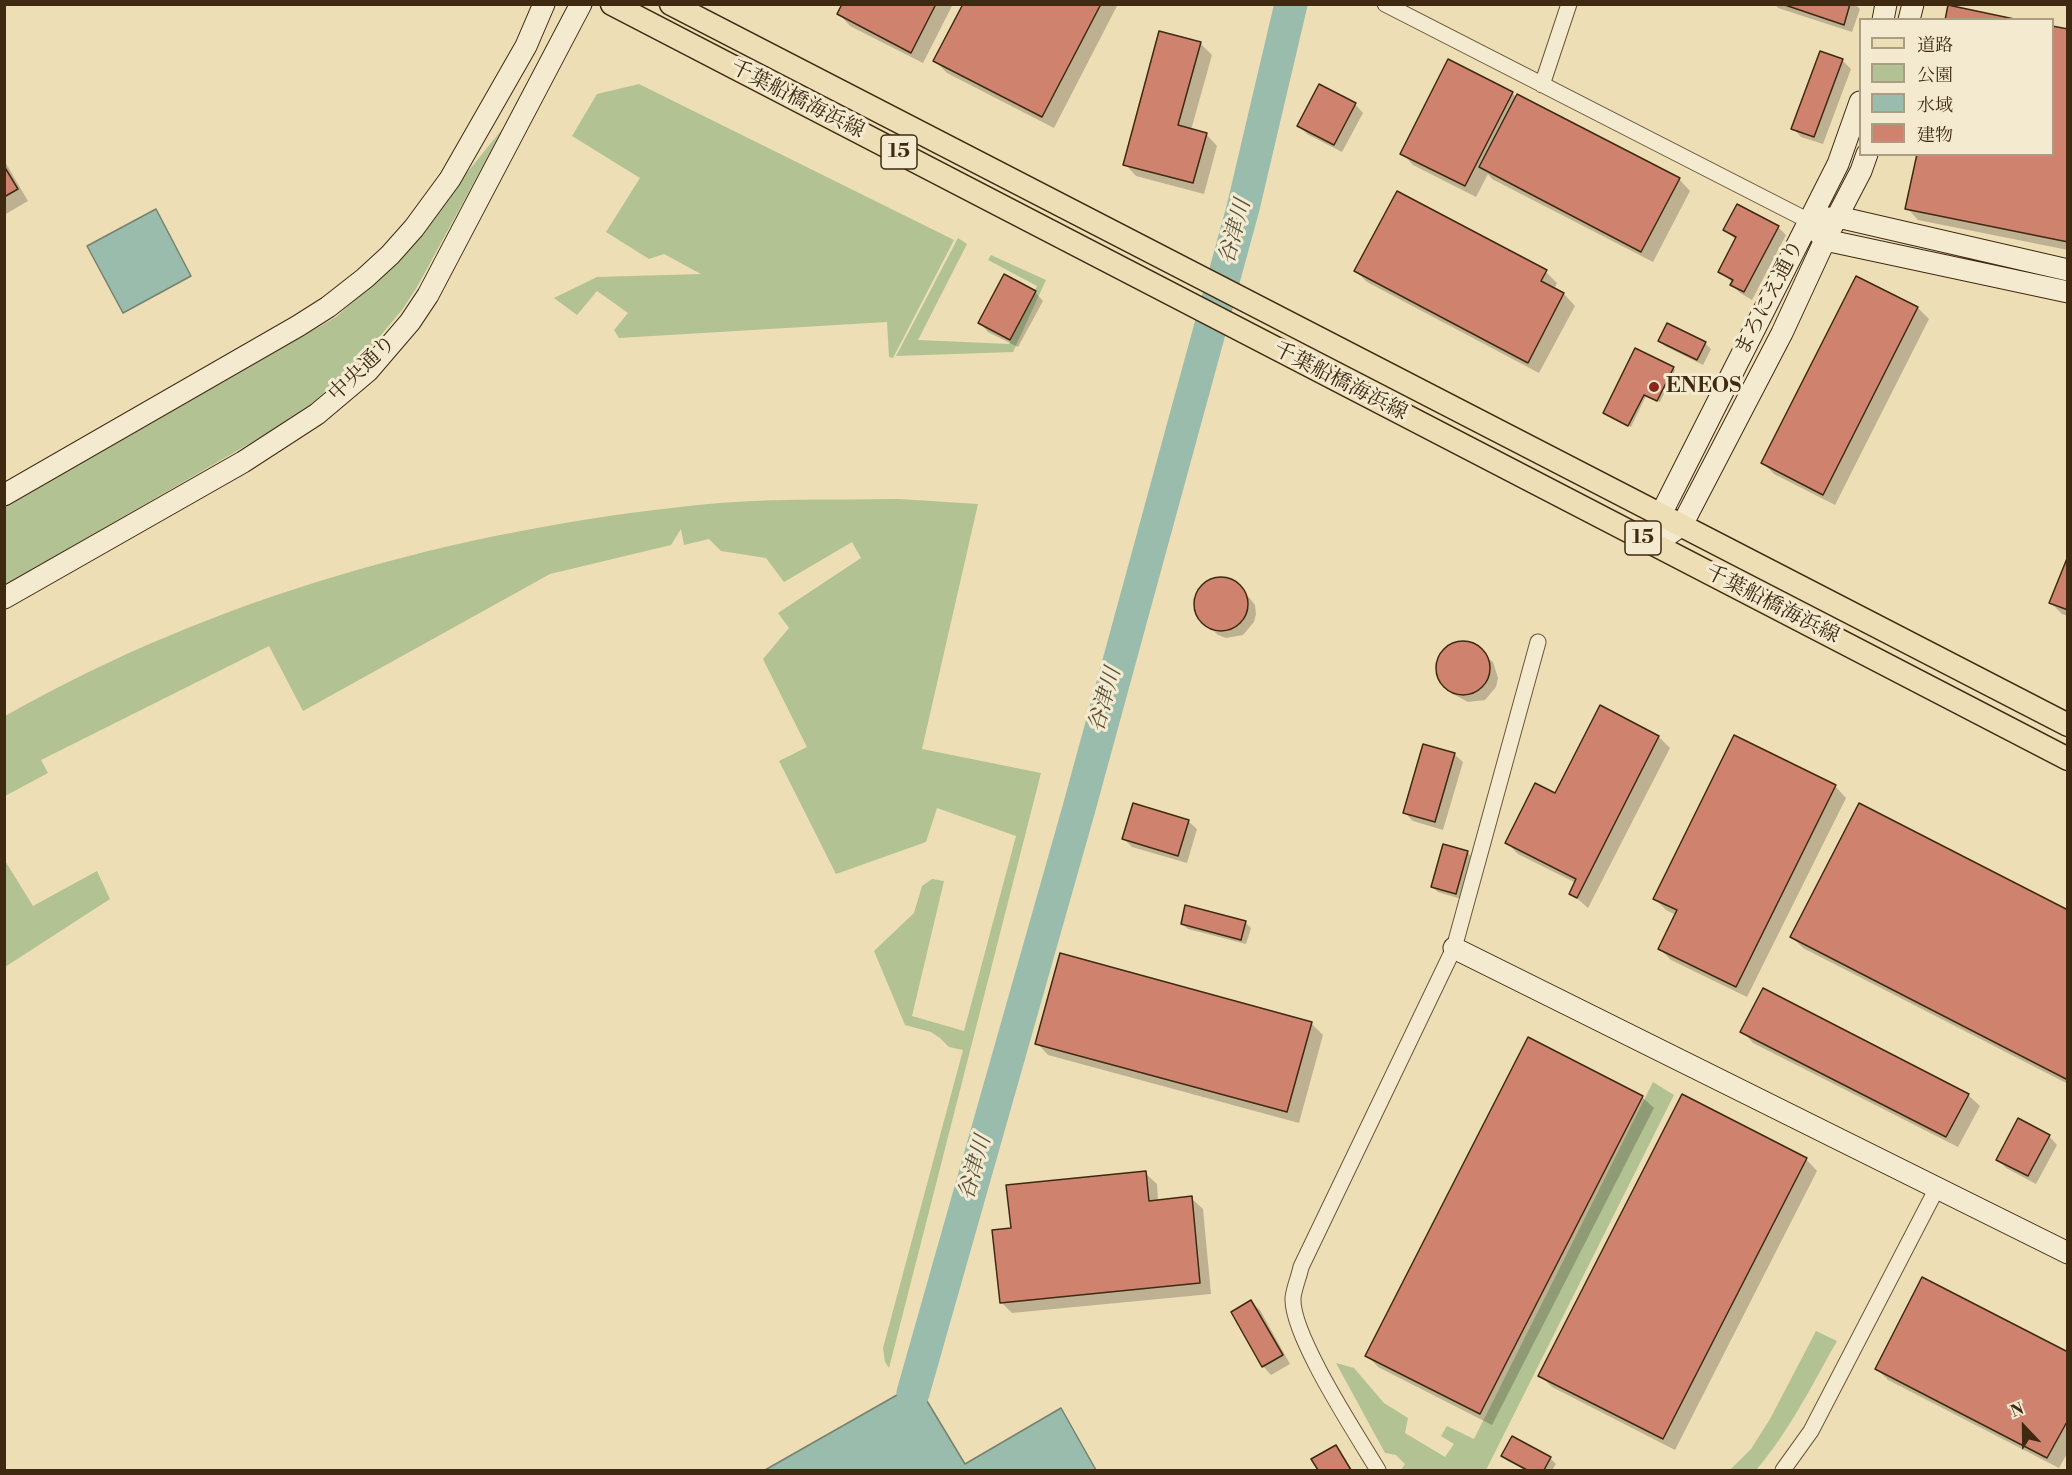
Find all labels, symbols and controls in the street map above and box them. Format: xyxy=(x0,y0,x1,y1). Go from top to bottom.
legend xyxy=(1859,18,2054,156)
text: 道路 xyxy=(1917,34,1953,57)
street label: 千葉船橋海浜線 xyxy=(726,55,868,145)
text: 公園 xyxy=(1917,64,1953,87)
text: 水域 xyxy=(1917,94,1953,117)
text: 建物 xyxy=(1917,124,1953,147)
road number: 15 xyxy=(881,135,917,169)
water label: 谷津川 xyxy=(1215,197,1257,267)
street label: まろにえ通り xyxy=(1730,236,1810,360)
street label: 中央通り xyxy=(324,331,402,407)
street label: 千葉船橋海浜線 xyxy=(1269,337,1411,427)
place label: ENEOS xyxy=(1666,374,1741,400)
marker: ENEOS xyxy=(1647,380,1661,394)
road number: 15 xyxy=(1625,521,1661,555)
street label: 千葉船橋海浜線 xyxy=(1701,560,1843,650)
water label: 谷津川 xyxy=(1084,665,1128,735)
water label: 谷津川 xyxy=(954,1133,998,1203)
north arrow xyxy=(1994,1397,2054,1457)
text: N xyxy=(2008,1399,2027,1422)

